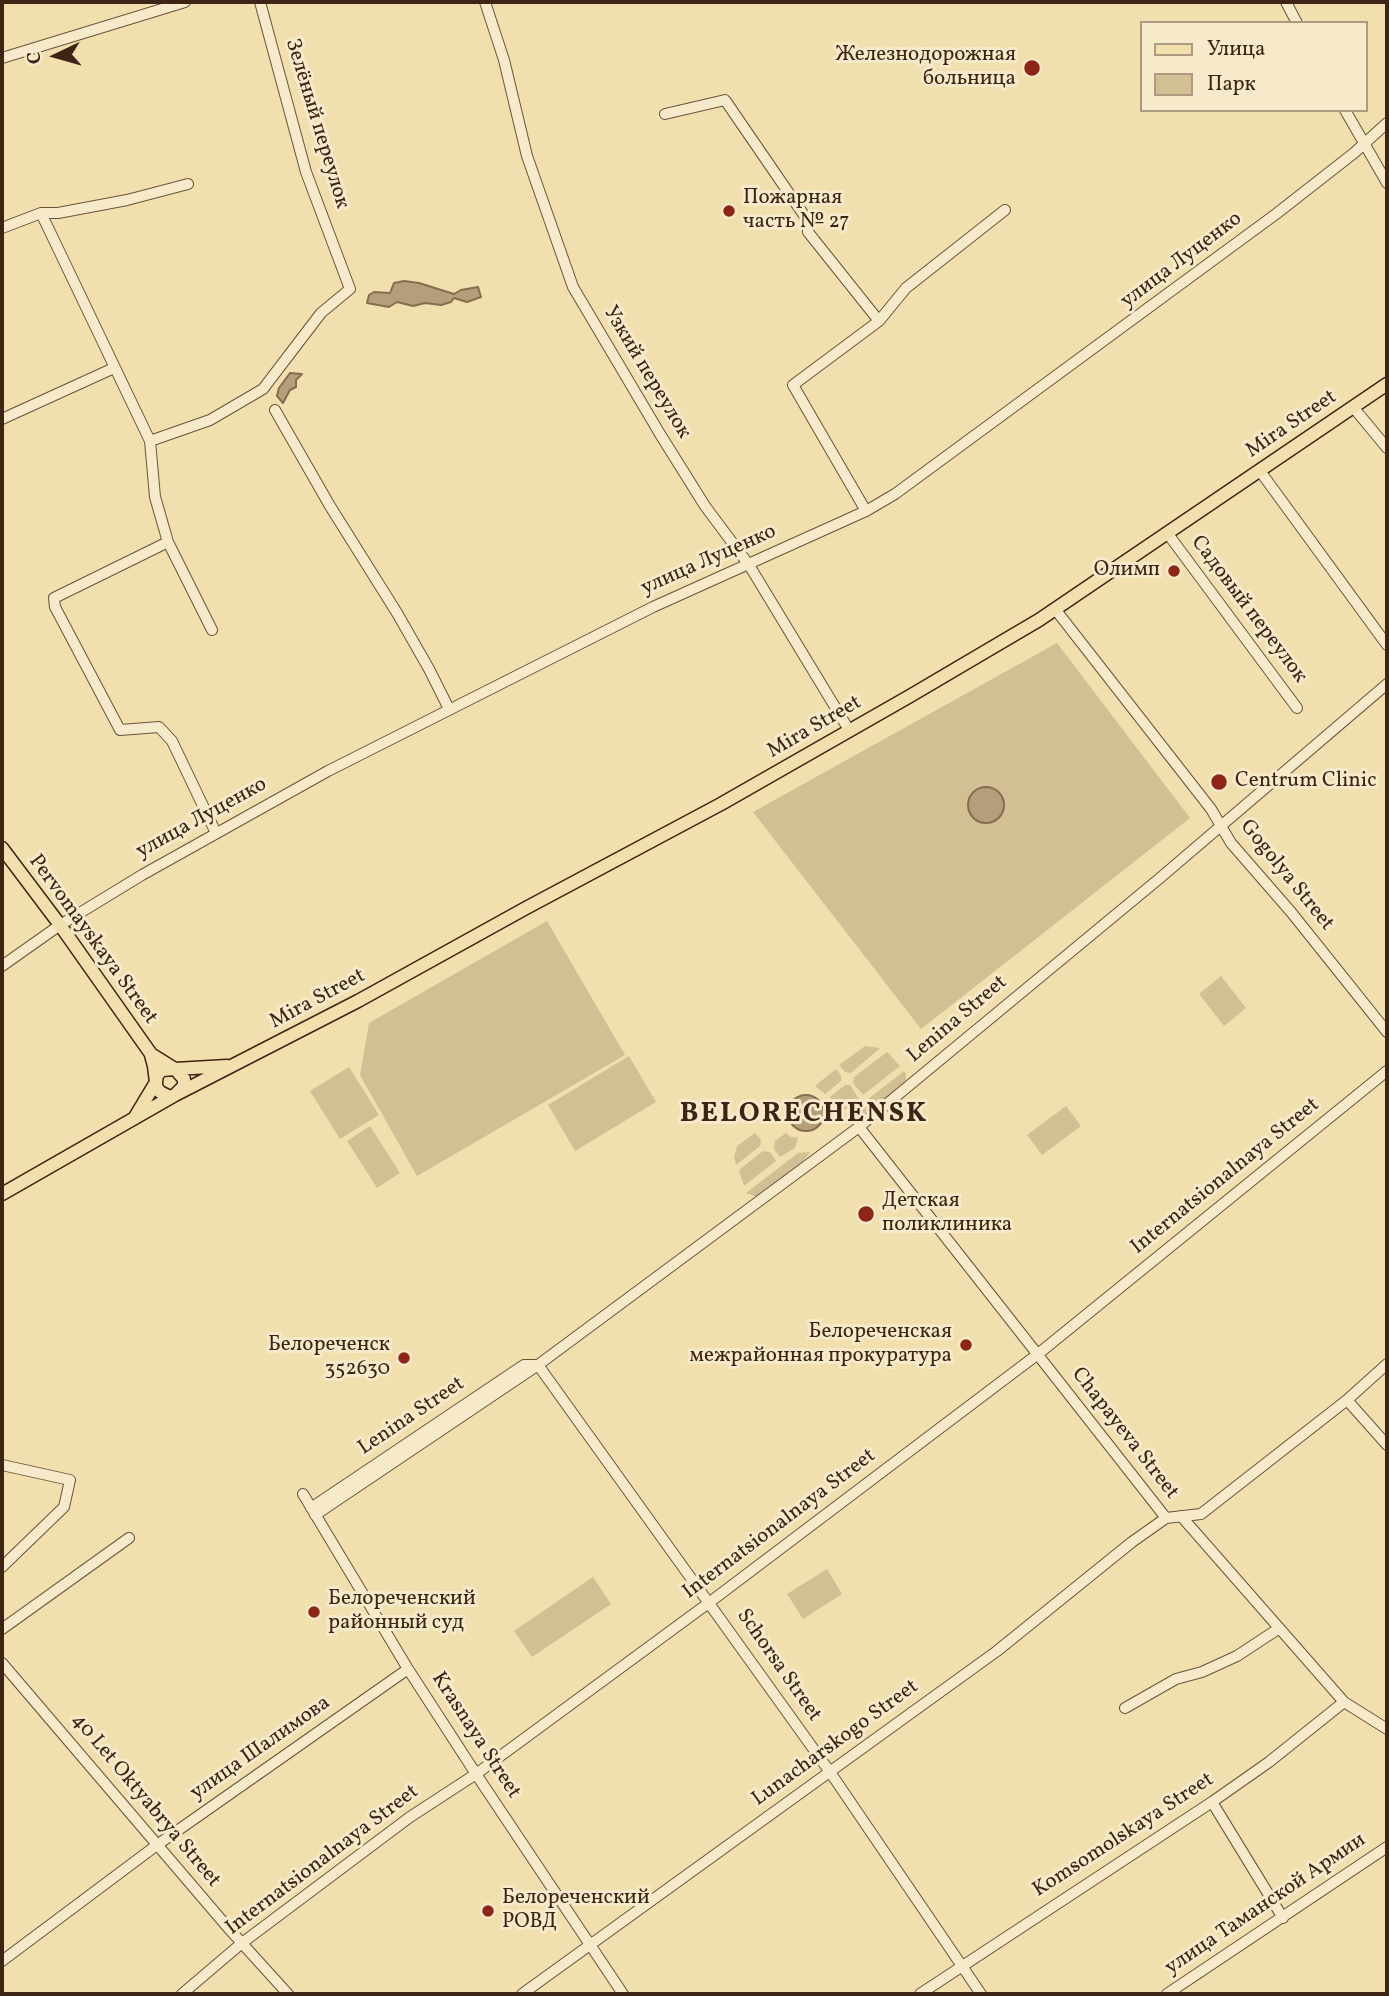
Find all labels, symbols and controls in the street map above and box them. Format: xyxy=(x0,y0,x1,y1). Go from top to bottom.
north arrow xyxy=(21,21,91,91)
legend xyxy=(1140,21,1368,112)
text: Улица xyxy=(1207,35,1265,64)
street label: Зелёный переулок xyxy=(278,36,354,212)
place label: Железнодорожная больница xyxy=(835,43,1016,93)
text: С xyxy=(22,51,49,65)
marker: Железнодорожная больница xyxy=(1022,58,1042,78)
text: Парк xyxy=(1207,70,1256,99)
place label: Пожарная часть № 27 xyxy=(743,186,849,236)
marker: Пожарная часть № 27 xyxy=(721,203,737,219)
street label: улица Луценко xyxy=(1116,207,1248,315)
street label: Узкий переулок xyxy=(596,302,696,444)
street label: Mira Street xyxy=(1242,385,1342,465)
street label: улица Луценко xyxy=(637,520,781,602)
street label: Садовый переулок xyxy=(1184,531,1312,689)
place label: Олимп xyxy=(1094,558,1160,584)
marker: Олимп xyxy=(1166,563,1182,579)
street label: Mira Street xyxy=(764,691,866,765)
place label: Centrum Clinic xyxy=(1235,769,1377,795)
marker: Centrum Clinic xyxy=(1209,772,1229,792)
street label: улица Луценко xyxy=(132,773,272,865)
street label: Gogolya Street xyxy=(1234,815,1338,937)
street label: Pervomayskaya Street xyxy=(22,850,162,1030)
street label: Mira Street xyxy=(266,964,370,1036)
street label: Lenina Street xyxy=(903,971,1013,1069)
street label: Internatsionalnaya Street xyxy=(1127,1093,1325,1261)
district label: BELORECHENSK xyxy=(681,1099,927,1133)
place label: Детская поликлиника xyxy=(882,1189,1012,1239)
marker: Детская поликлиника xyxy=(856,1204,876,1224)
place label: Белореченская межрайонная прокуратура xyxy=(690,1320,952,1370)
place label: Белореченск 352630 xyxy=(268,1333,390,1383)
marker: Белореченская межрайонная прокуратура xyxy=(958,1337,974,1353)
marker: Белореченск 352630 xyxy=(396,1350,412,1366)
street label: Chapayeva Street xyxy=(1065,1363,1183,1505)
street label: Lenina Street xyxy=(354,1372,470,1462)
street label: Internatsionalnaya Street xyxy=(679,1444,881,1606)
place label: Белореченский районный суд xyxy=(328,1587,476,1637)
marker: Белореченский районный суд xyxy=(306,1604,322,1620)
street label: Schorsa Street xyxy=(730,1605,826,1727)
street label: Krasnaya Street xyxy=(425,1668,525,1804)
street label: Lunacharskogo Street xyxy=(748,1675,924,1813)
street label: улица Шалимова xyxy=(186,1691,336,1807)
street label: 40 Let Oktyabrya Street xyxy=(65,1709,225,1893)
street label: Komsomolskaya Street xyxy=(1029,1768,1219,1904)
street label: Internatsionalnaya Street xyxy=(222,1780,424,1942)
street label: улица Таманской Армии xyxy=(1161,1828,1371,1982)
place label: Белореченский РОВД xyxy=(502,1886,650,1936)
marker: Белореченский РОВД xyxy=(480,1903,496,1919)

